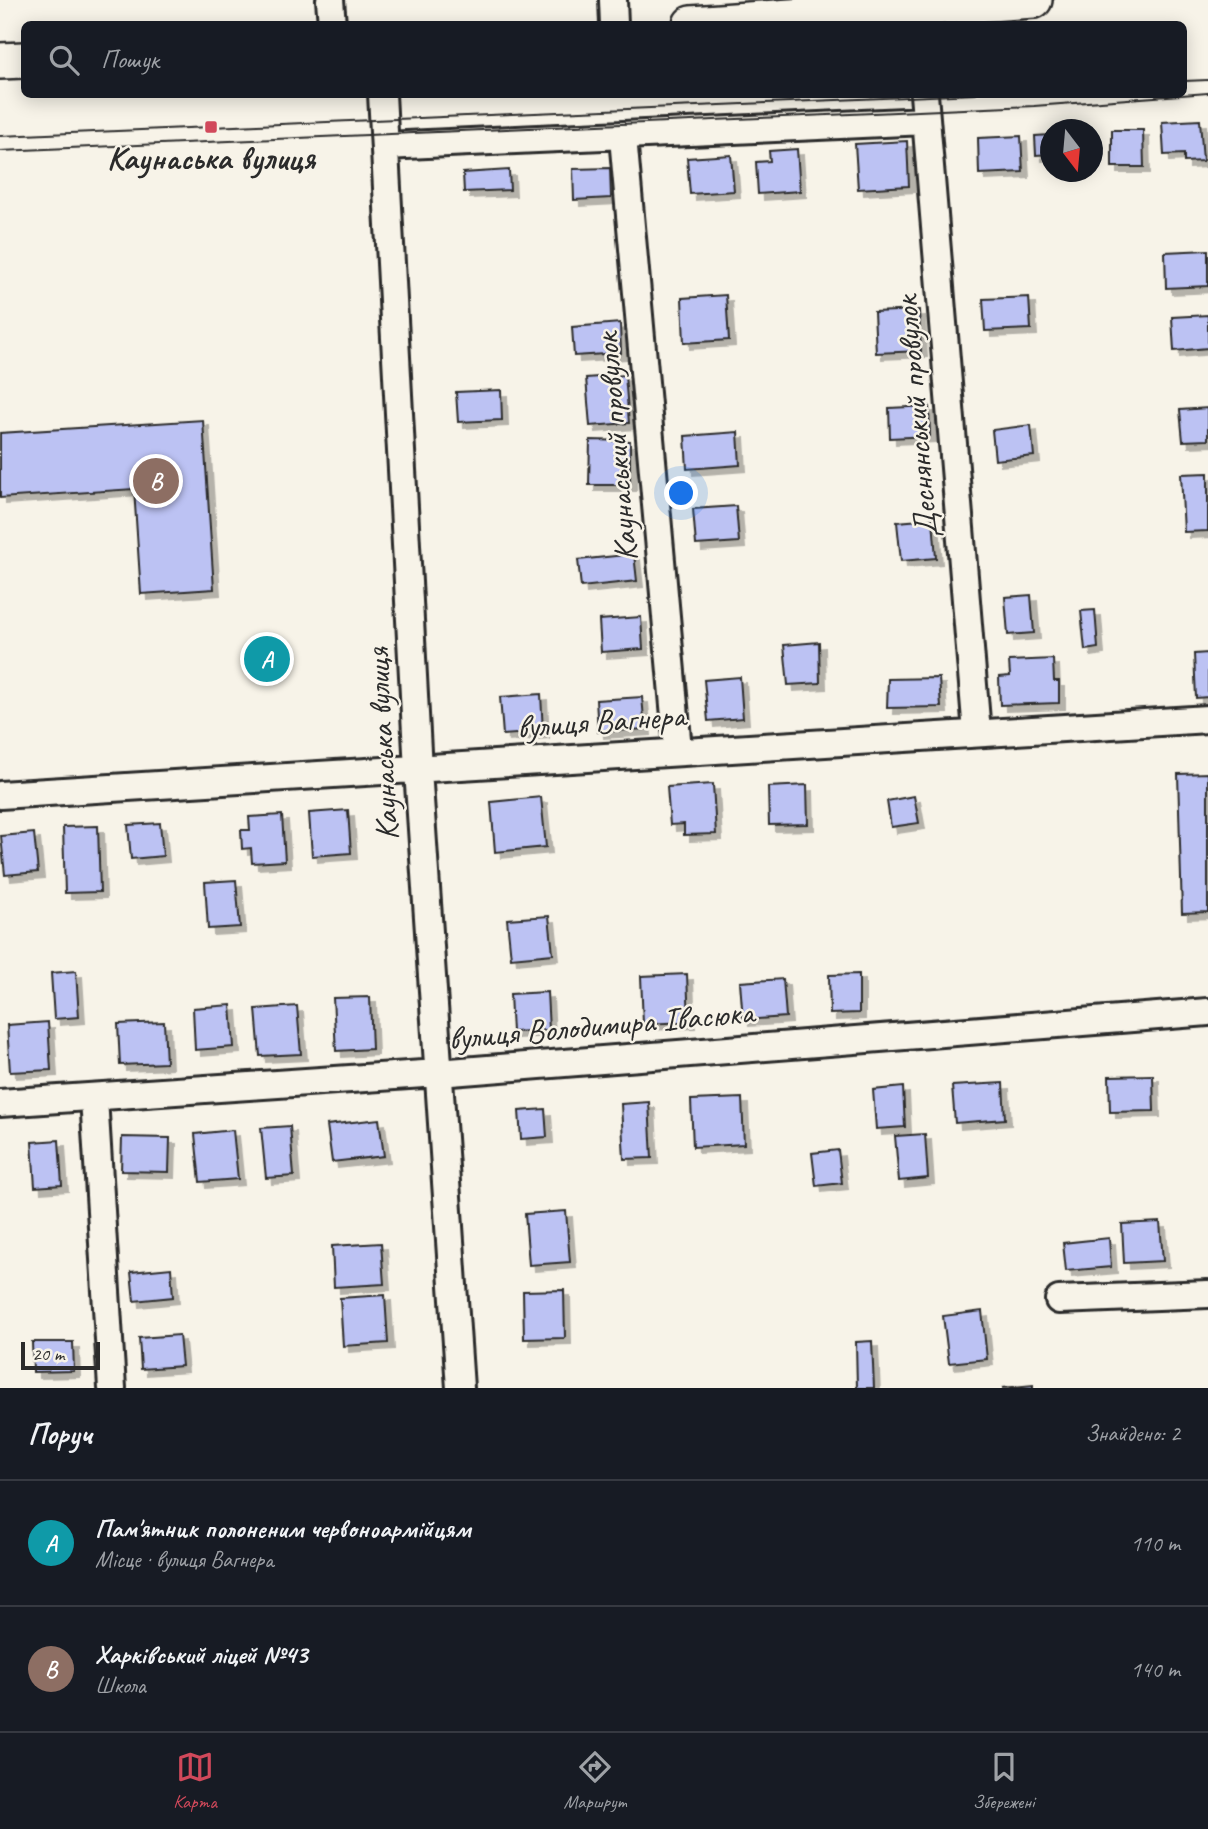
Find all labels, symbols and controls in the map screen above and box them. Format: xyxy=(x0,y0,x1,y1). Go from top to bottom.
search box xyxy=(21,21,1187,98)
icon: search xyxy=(45,41,83,79)
text: Пошук xyxy=(101,43,159,76)
marker: Каунаська вулиця xyxy=(203,119,219,135)
north arrow xyxy=(1040,119,1103,182)
place label: Каунаська вулиця xyxy=(107,137,317,179)
street label: Деснянський провулок xyxy=(884,291,948,540)
street label: Каунаський провулок xyxy=(585,328,647,563)
pin: B xyxy=(133,455,179,507)
your location xyxy=(664,476,698,510)
pin: A xyxy=(244,633,290,685)
street label: Каунаська вулиця xyxy=(356,646,408,841)
street label: вулиця Вагнера xyxy=(516,694,689,748)
street label: вулиця Володимира Івасюка xyxy=(447,991,758,1059)
scale bar xyxy=(21,1339,100,1371)
text: 20 m xyxy=(32,1342,64,1366)
text: Поруч xyxy=(28,1415,92,1453)
text: Знайдено: 2 xyxy=(1085,1419,1180,1448)
text: Пам'ятник полоненим червоноармійцям xyxy=(95,1512,471,1545)
text: A xyxy=(45,1529,57,1558)
text: 110 m xyxy=(1131,1529,1180,1558)
text: Місце · вулиця Вагнера xyxy=(95,1545,273,1574)
text: Харківський ліцей №43 xyxy=(95,1638,308,1671)
text: B xyxy=(45,1655,57,1684)
text: 140 m xyxy=(1131,1655,1180,1684)
text: Школа xyxy=(95,1671,146,1700)
tab: Карта xyxy=(173,1748,217,1814)
tab: Маршрут xyxy=(563,1748,626,1814)
tab: Збережені xyxy=(973,1748,1035,1814)

